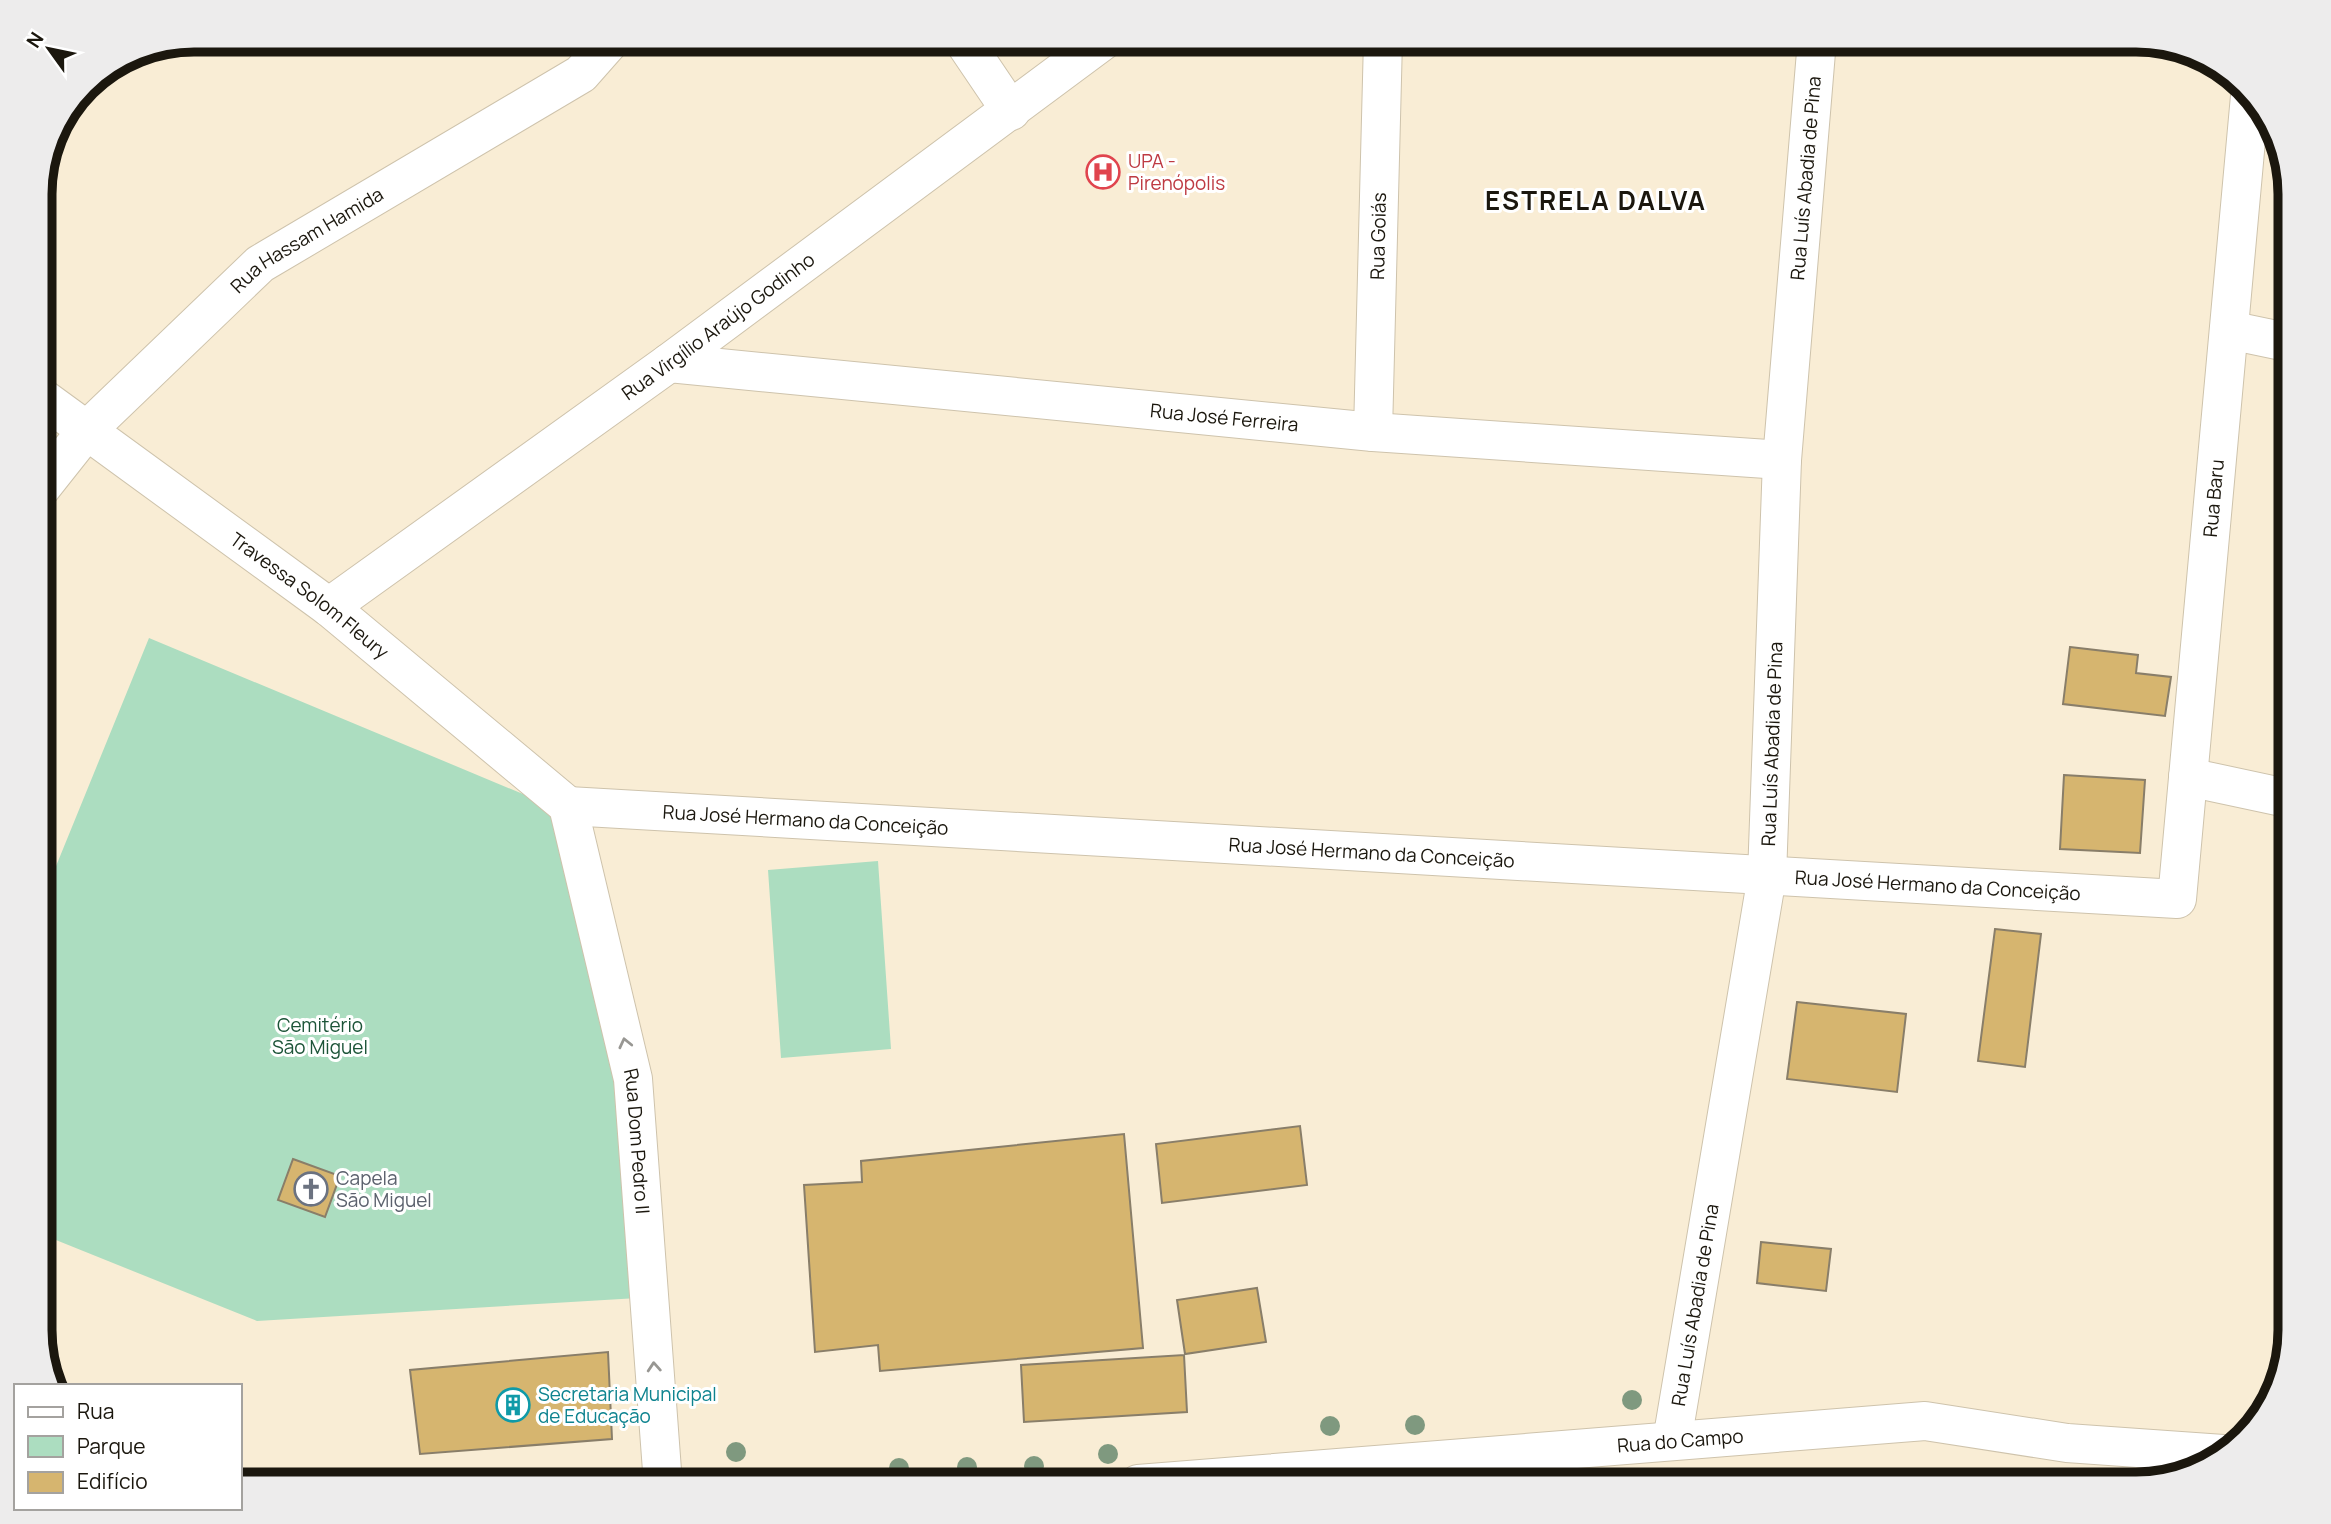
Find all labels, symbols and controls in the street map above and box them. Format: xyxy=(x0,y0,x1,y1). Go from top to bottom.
north arrow xyxy=(14,14,84,84)
text: N xyxy=(20,27,49,53)
street label: Rua Luís Abadia de Pina xyxy=(1784,75,1827,281)
place label: UPA - Pirenópolis xyxy=(1128,148,1225,196)
hospital icon: UPA - Pirenópolis xyxy=(1084,153,1122,191)
street label: Rua Hassam Hamida xyxy=(225,181,388,299)
district label: ESTRELA DALVA xyxy=(1485,182,1707,218)
street label: Rua Goiás xyxy=(1364,192,1392,280)
street label: Rua Virgílio Araújo Godinho xyxy=(616,246,820,406)
street label: Rua José Ferreira xyxy=(1149,397,1300,438)
street label: Rua Baru xyxy=(2197,458,2230,538)
street label: Travessa Solom Fleury xyxy=(225,526,394,665)
street label: Rua Luís Abadia de Pina xyxy=(1755,641,1788,847)
street label: Rua José Hermano da Conceição xyxy=(662,798,949,841)
street label: Rua José Hermano da Conceição xyxy=(1228,831,1515,874)
street label: Rua José Hermano da Conceição xyxy=(1794,864,2081,906)
park label: Cemitério São Miguel xyxy=(272,1012,368,1060)
one-way arrow xyxy=(619,1037,633,1049)
street label: Rua Dom Pedro II xyxy=(618,1066,656,1215)
place label: Capela São Miguel xyxy=(336,1165,432,1213)
church icon: Capela São Miguel xyxy=(292,1170,330,1208)
street label: Rua Luís Abadia de Pina xyxy=(1665,1202,1725,1408)
one-way arrow xyxy=(647,1361,662,1372)
place label: Secretaria Municipal de Educação xyxy=(538,1381,717,1429)
legend xyxy=(14,1384,242,1510)
building icon: Secretaria Municipal de Educação xyxy=(494,1386,532,1424)
text: Rua xyxy=(77,1397,114,1425)
street label: Rua do Campo xyxy=(1616,1423,1744,1459)
text: Parque xyxy=(77,1432,146,1460)
text: Edifício xyxy=(77,1467,148,1495)

